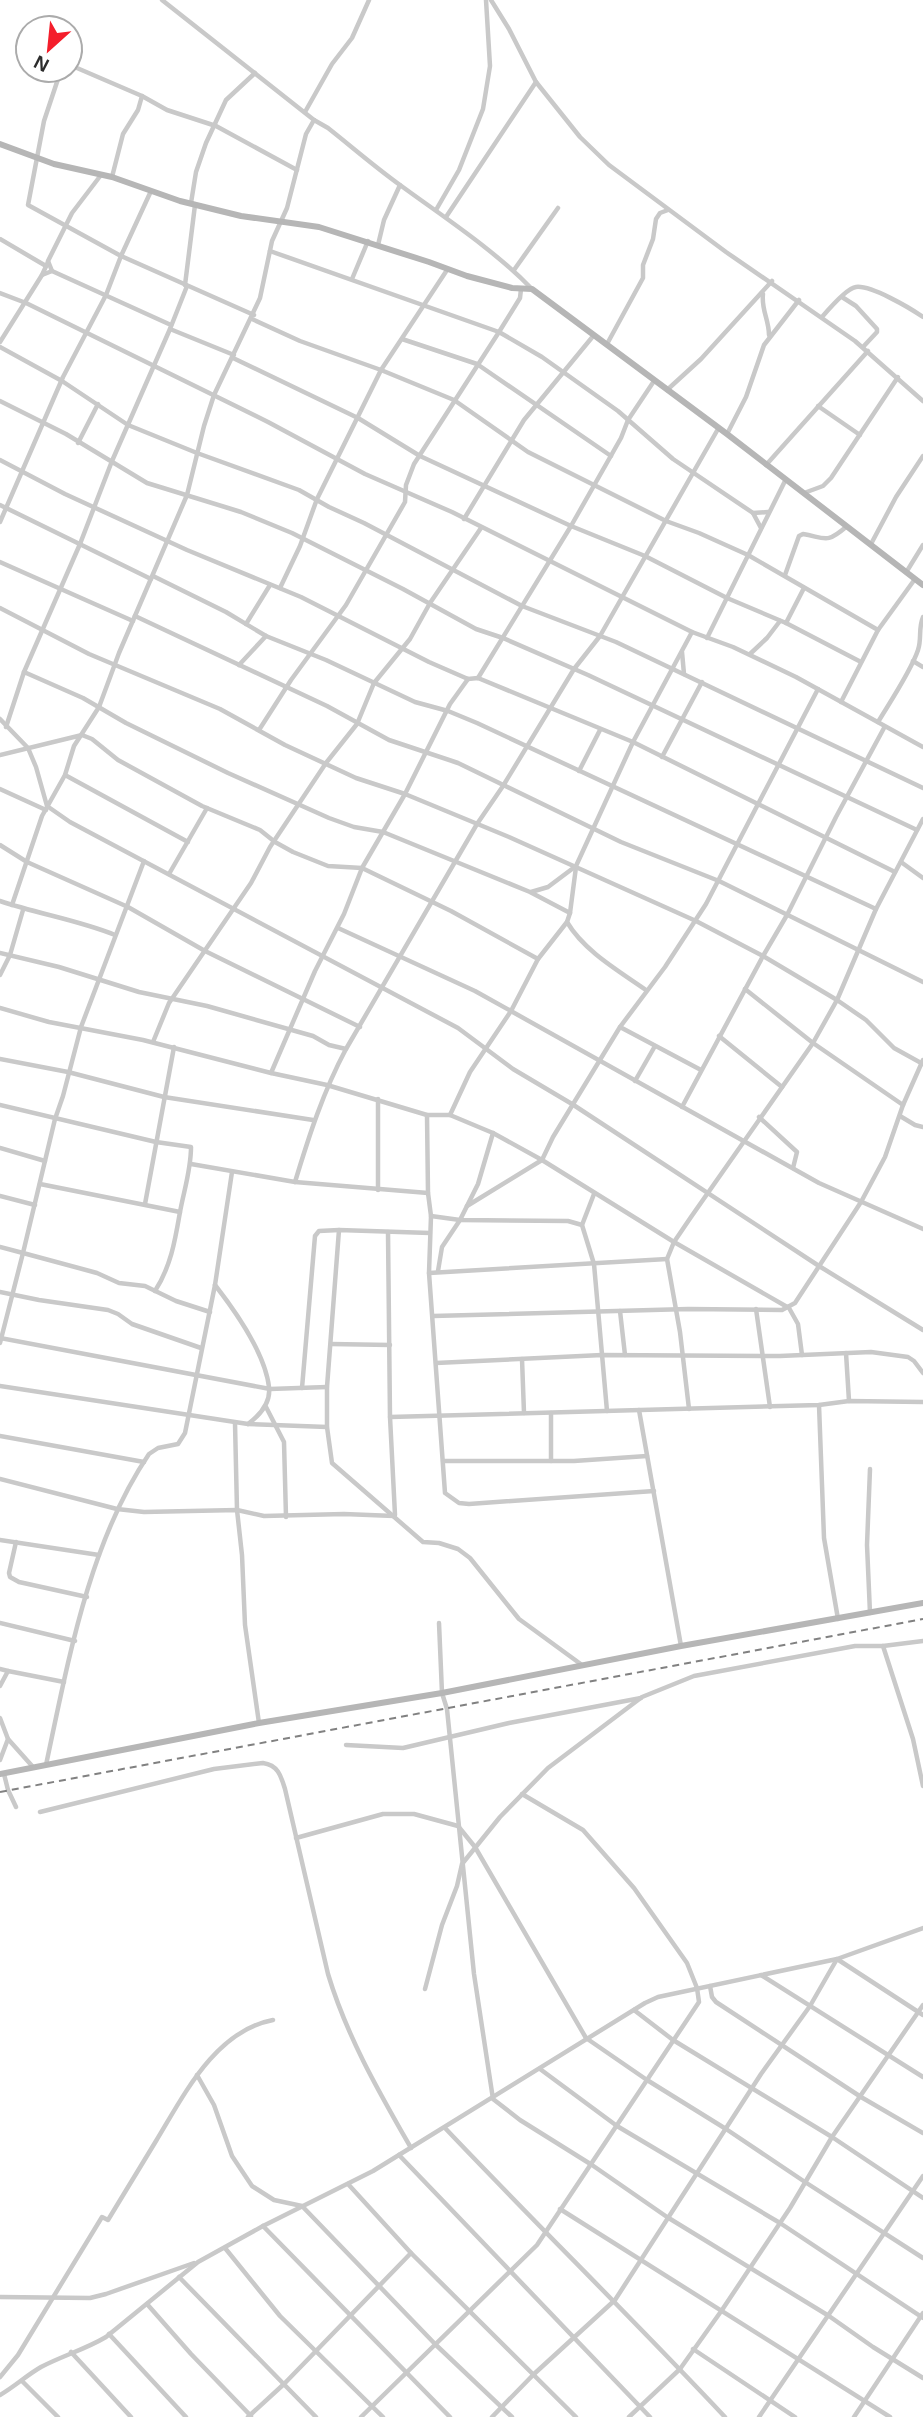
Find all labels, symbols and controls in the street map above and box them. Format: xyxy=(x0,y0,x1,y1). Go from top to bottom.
north arrow xyxy=(14,14,84,84)
text: N xyxy=(31,51,52,76)

